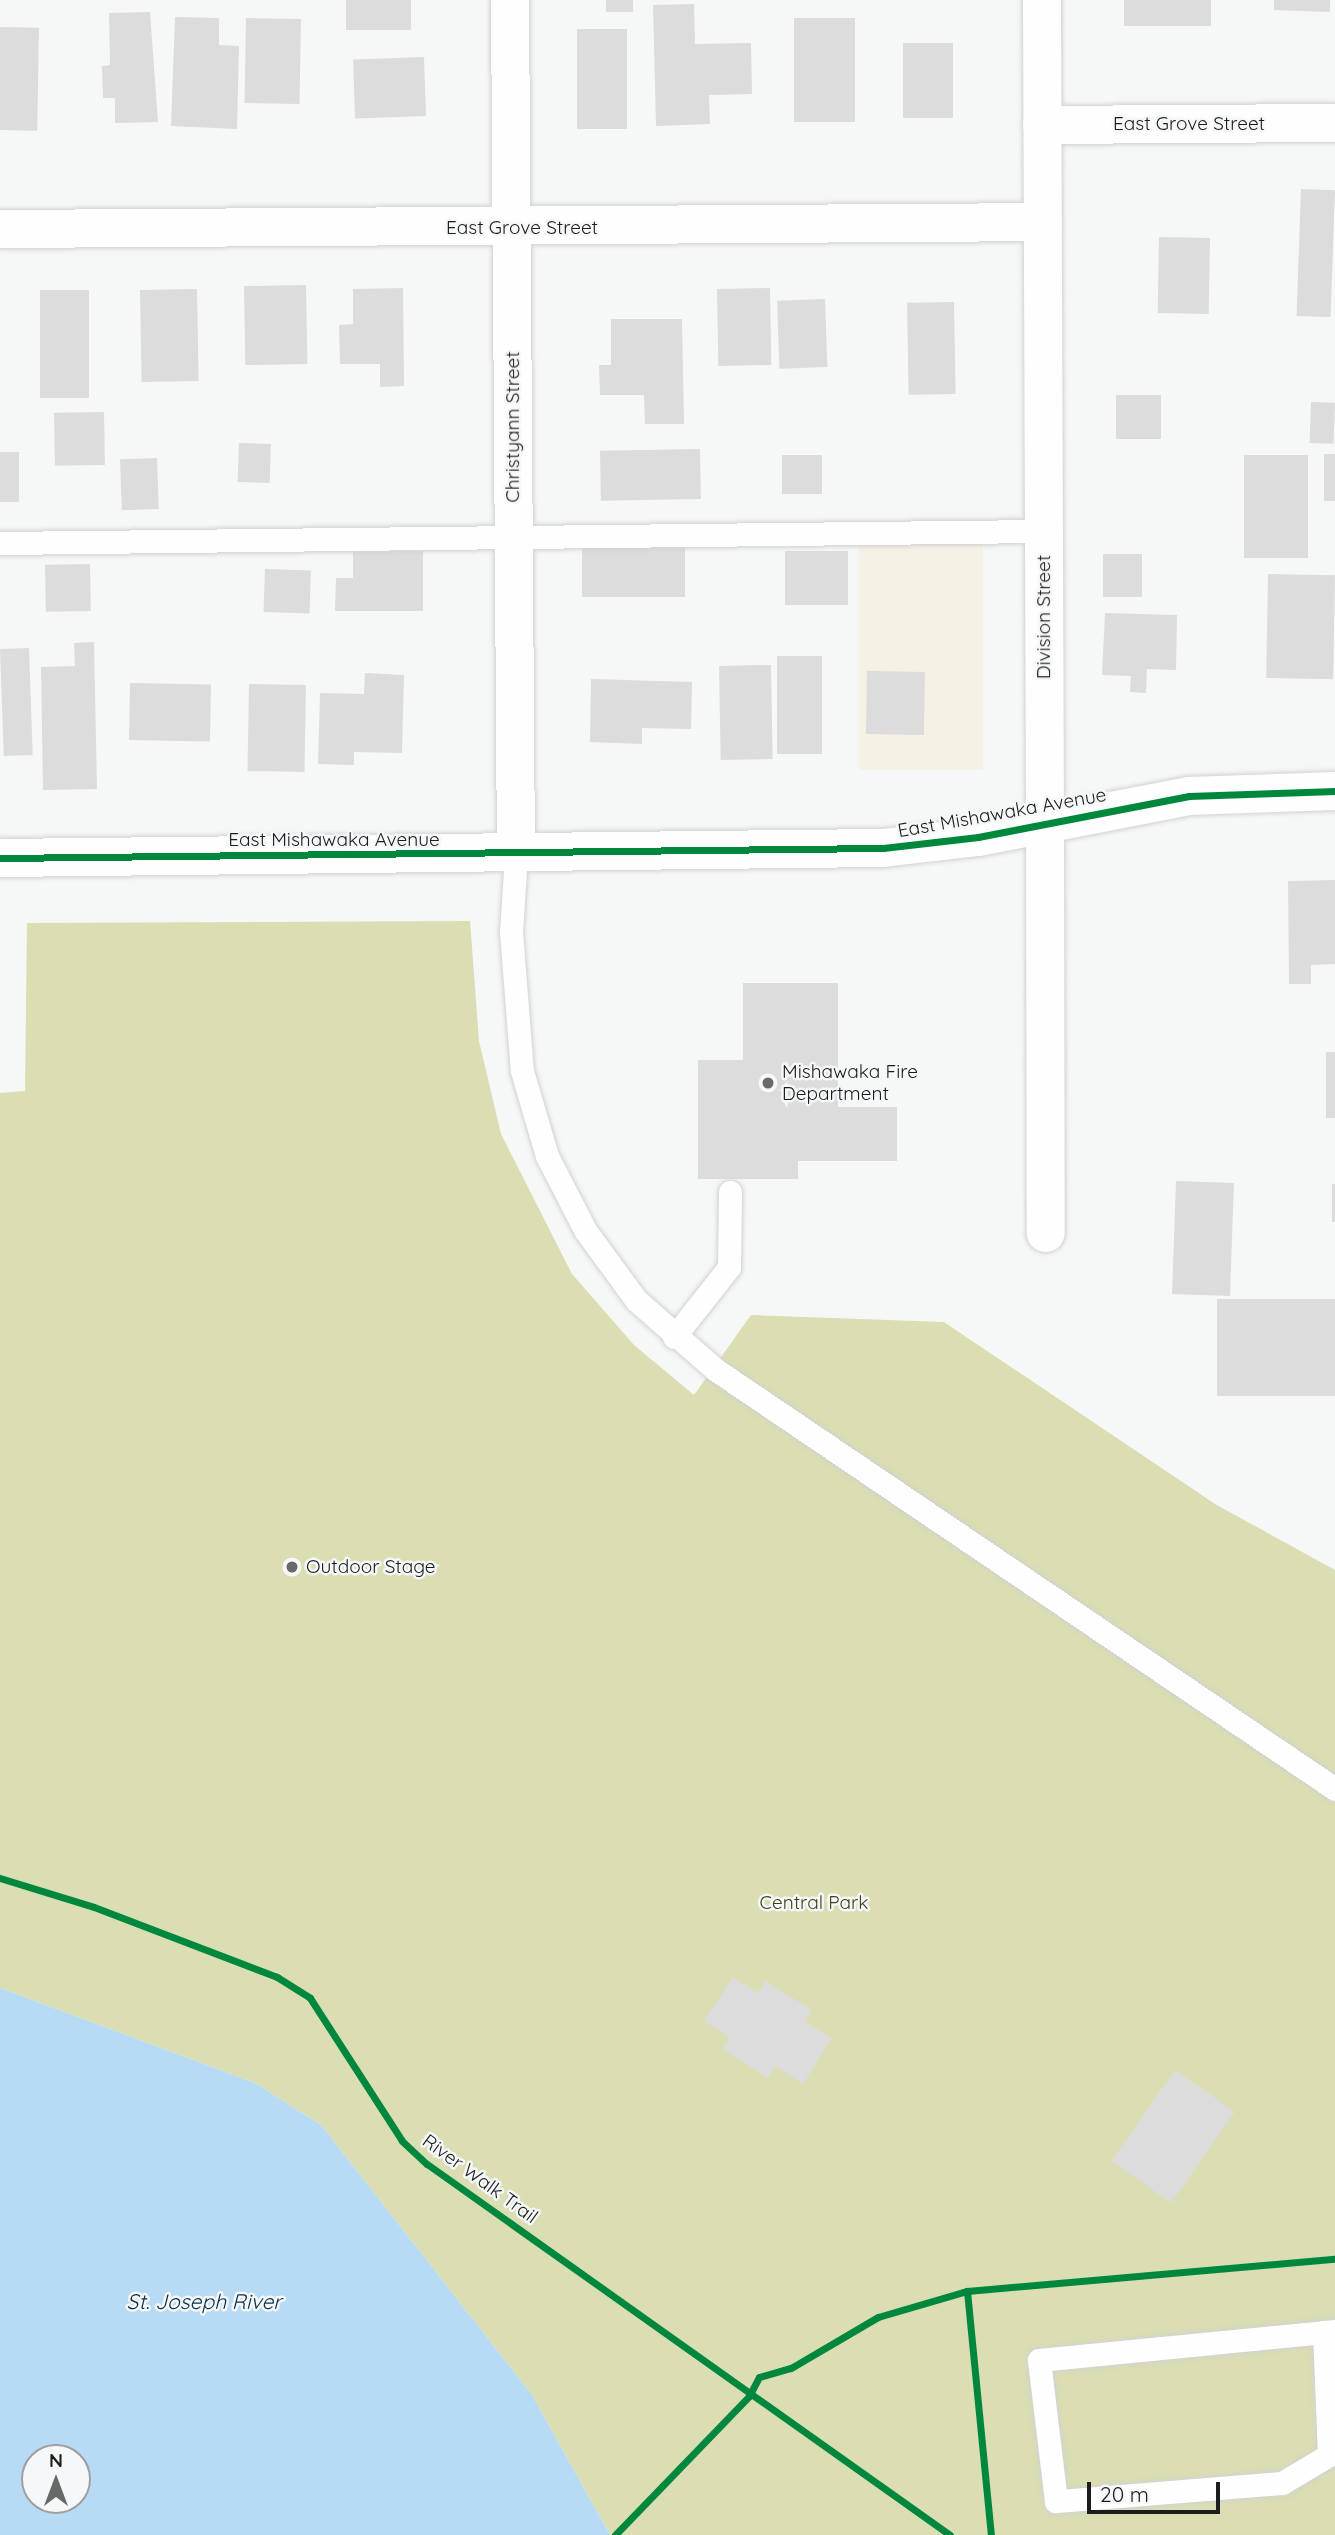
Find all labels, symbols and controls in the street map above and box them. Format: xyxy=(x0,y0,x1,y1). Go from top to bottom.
street label: East Grove Street xyxy=(1113,113,1265,135)
street label: East Grove Street xyxy=(446,217,598,239)
street label: Christyann Street xyxy=(502,351,524,503)
street label: Division Street xyxy=(1033,555,1055,679)
street label: East Mishawaka Avenue xyxy=(896,783,1108,843)
street label: East Mishawaka Avenue xyxy=(228,829,440,851)
place label: Mishawaka Fire Department xyxy=(782,1061,918,1105)
marker: Mishawaka Fire Department xyxy=(760,1075,776,1091)
place label: Outdoor Stage xyxy=(306,1556,436,1578)
marker: Outdoor Stage xyxy=(284,1559,300,1575)
park label: Central Park xyxy=(760,1892,868,1914)
street label: River Walk Trail xyxy=(418,2130,542,2228)
water label: St. Joseph River xyxy=(127,2288,281,2314)
north arrow xyxy=(21,2444,91,2514)
text: N xyxy=(49,2448,63,2472)
scale bar xyxy=(1090,2468,1223,2512)
text: 20 m xyxy=(1100,2481,1149,2507)

